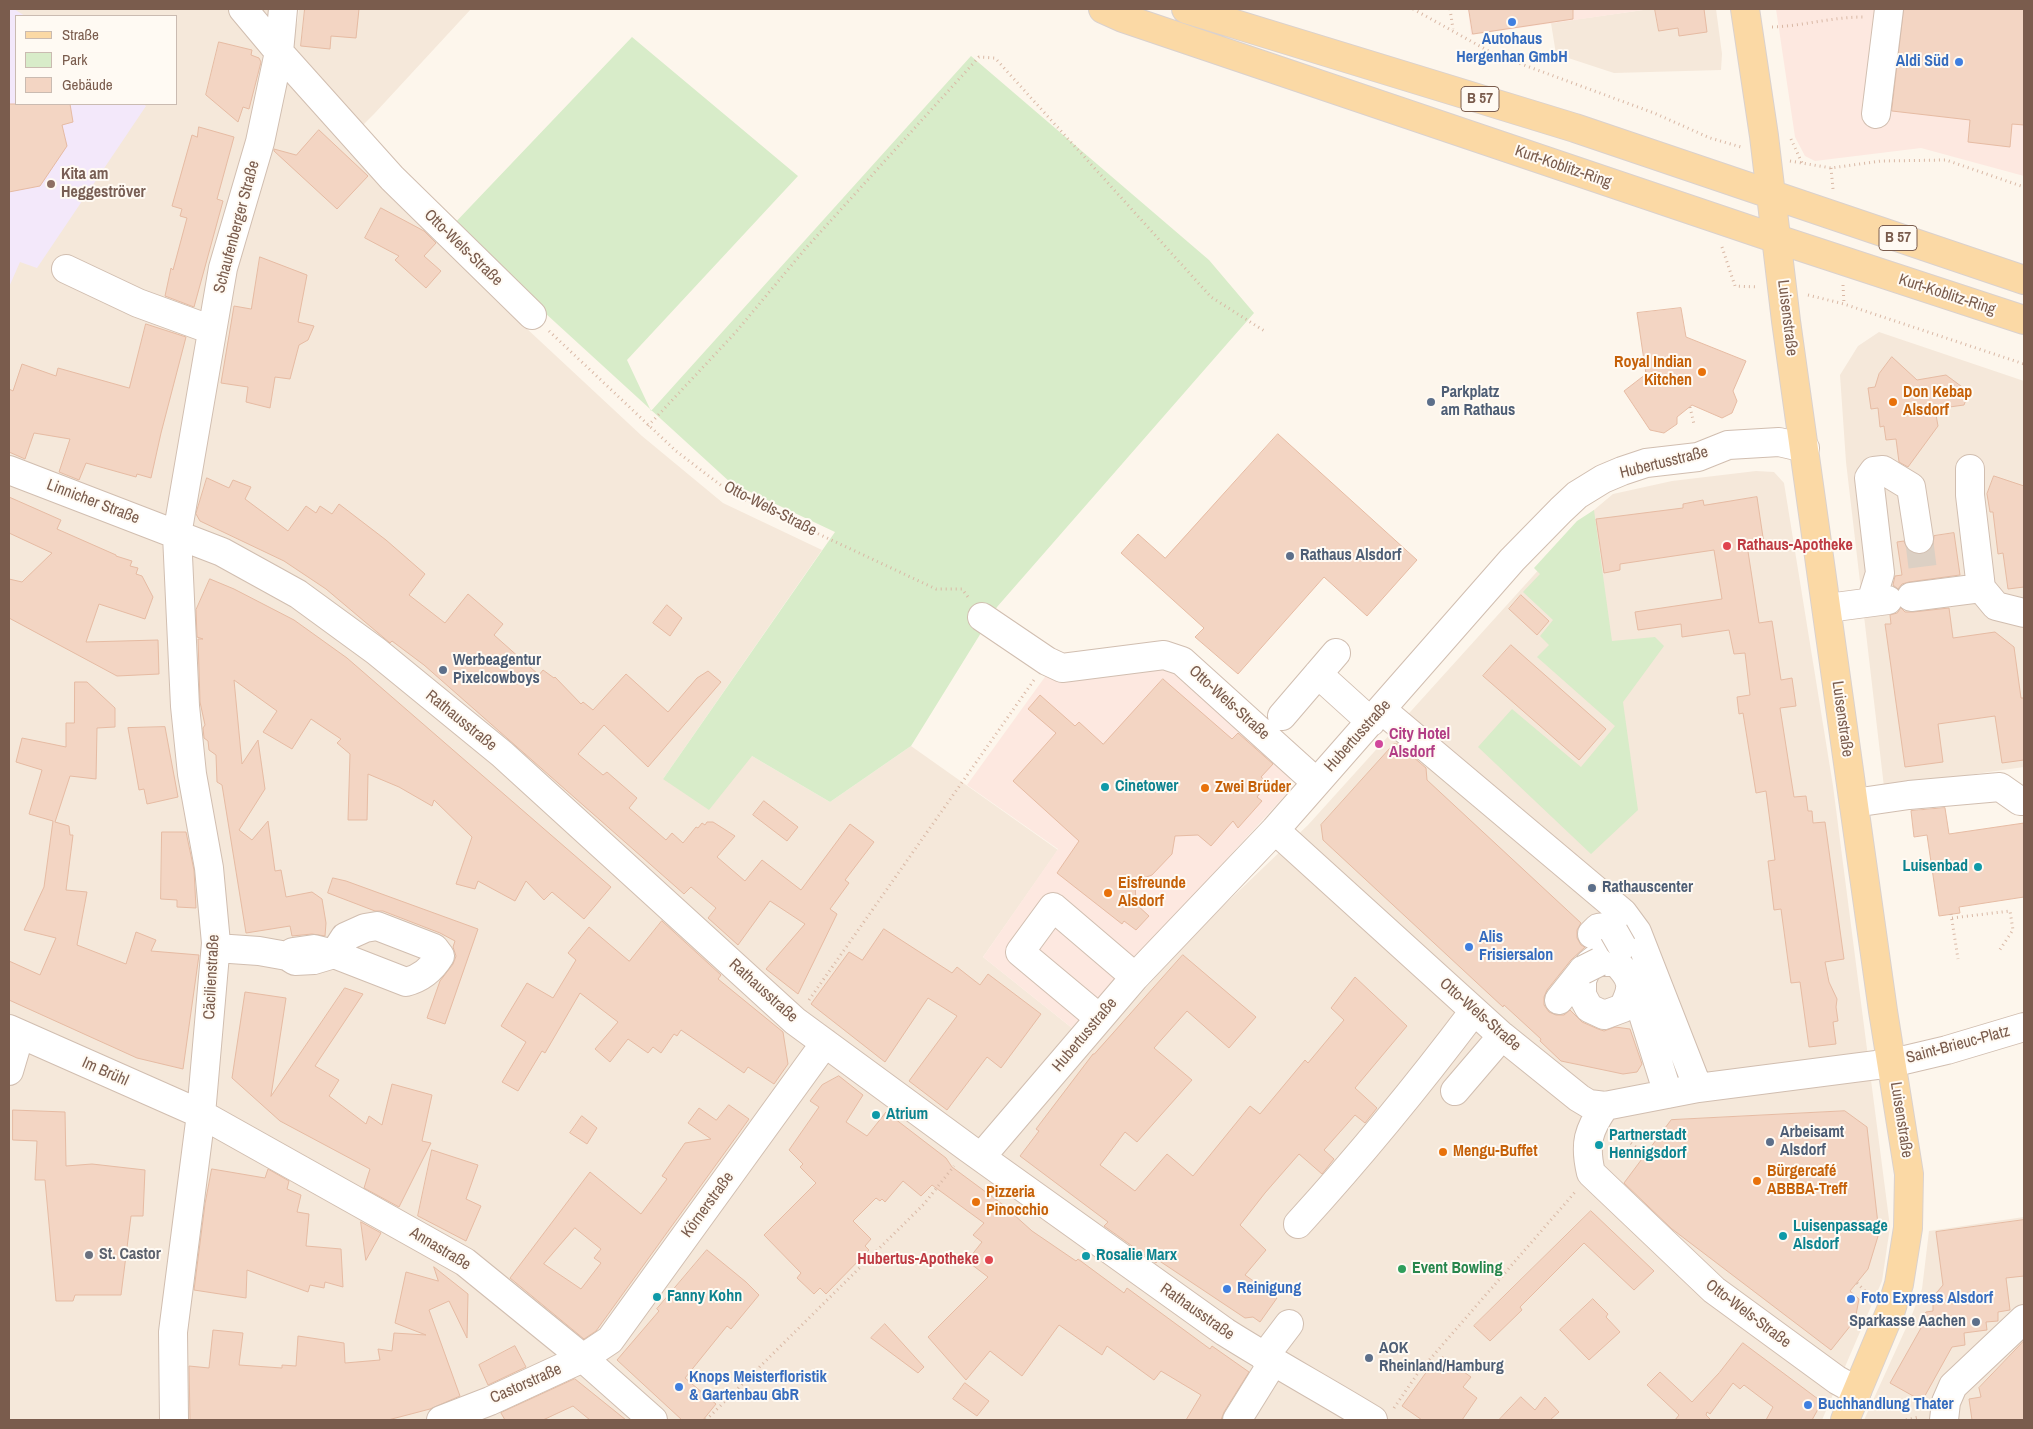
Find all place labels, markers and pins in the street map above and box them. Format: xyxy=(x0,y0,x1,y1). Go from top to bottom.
marker: Autohaus Hergenhan GmbH xyxy=(1506,16,1518,28)
place label: Autohaus Hergenhan GmbH xyxy=(1456,30,1568,68)
place label: Aldi Süd xyxy=(1896,52,1949,72)
marker: Aldi Süd xyxy=(1953,56,1965,68)
place label: Kita am Heggeströver xyxy=(61,165,146,203)
marker: Kita am Heggeströver xyxy=(45,178,57,190)
place label: Royal Indian Kitchen xyxy=(1614,353,1692,391)
marker: Royal Indian Kitchen xyxy=(1696,366,1708,378)
place label: Parkplatz am Rathaus xyxy=(1441,383,1515,421)
place label: Don Kebap Alsdorf xyxy=(1903,383,1972,421)
marker: Parkplatz am Rathaus xyxy=(1425,396,1437,408)
marker: Don Kebap Alsdorf xyxy=(1887,396,1899,408)
place label: Rathaus-Apotheke xyxy=(1737,536,1853,556)
marker: Rathaus-Apotheke xyxy=(1721,540,1733,552)
place label: Rathaus Alsdorf xyxy=(1300,546,1401,566)
marker: Rathaus Alsdorf xyxy=(1284,550,1296,562)
place label: Werbeagentur Pixelcowboys xyxy=(453,651,541,689)
marker: Werbeagentur Pixelcowboys xyxy=(437,664,449,676)
place label: City Hotel Alsdorf xyxy=(1389,725,1450,763)
marker: City Hotel Alsdorf xyxy=(1373,738,1385,750)
place label: Cinetower xyxy=(1115,777,1178,797)
place label: Zwei Brüder xyxy=(1215,778,1291,798)
marker: Cinetower xyxy=(1099,781,1111,793)
marker: Zwei Brüder xyxy=(1199,782,1211,794)
place label: Luisenbad xyxy=(1902,857,1968,877)
marker: Luisenbad xyxy=(1972,861,1984,873)
place label: Eisfreunde Alsdorf xyxy=(1118,874,1186,912)
place label: Rathauscenter xyxy=(1602,878,1693,898)
marker: Rathauscenter xyxy=(1586,882,1598,894)
marker: Eisfreunde Alsdorf xyxy=(1102,887,1114,899)
place label: Alis Frisiersalon xyxy=(1479,928,1553,966)
marker: Alis Frisiersalon xyxy=(1463,941,1475,953)
place label: Atrium xyxy=(886,1105,928,1125)
marker: Atrium xyxy=(870,1109,882,1121)
place label: Arbeisamt Alsdorf xyxy=(1780,1123,1844,1161)
place label: Partnerstadt Hennigsdorf xyxy=(1609,1126,1686,1164)
marker: Arbeisamt Alsdorf xyxy=(1764,1136,1776,1148)
marker: Partnerstadt Hennigsdorf xyxy=(1593,1139,1605,1151)
place label: Mengu-Buffet xyxy=(1453,1142,1538,1162)
marker: Mengu-Buffet xyxy=(1437,1146,1449,1158)
place label: Bürgercafé ABBBA-Treff xyxy=(1767,1162,1847,1200)
marker: Bürgercafé ABBBA-Treff xyxy=(1751,1175,1763,1187)
place label: Pizzeria Pinocchio xyxy=(986,1183,1049,1221)
marker: Pizzeria Pinocchio xyxy=(970,1196,982,1208)
place label: Luisenpassage Alsdorf xyxy=(1793,1217,1888,1255)
marker: Luisenpassage Alsdorf xyxy=(1777,1230,1789,1242)
place label: St. Castor xyxy=(99,1245,161,1265)
place label: Rosalie Marx xyxy=(1096,1246,1177,1266)
marker: St. Castor xyxy=(83,1249,95,1261)
place label: Hubertus-Apotheke xyxy=(857,1250,979,1270)
marker: Rosalie Marx xyxy=(1080,1250,1092,1262)
marker: Hubertus-Apotheke xyxy=(983,1254,995,1266)
place label: Event Bowling xyxy=(1412,1259,1502,1279)
marker: Event Bowling xyxy=(1396,1263,1408,1275)
place label: Reinigung xyxy=(1237,1279,1301,1299)
marker: Reinigung xyxy=(1221,1283,1233,1295)
place label: Fanny Kohn xyxy=(667,1287,742,1307)
place label: Foto Express Alsdorf xyxy=(1861,1289,1993,1309)
marker: Fanny Kohn xyxy=(651,1291,663,1303)
marker: Foto Express Alsdorf xyxy=(1845,1293,1857,1305)
place label: Sparkasse Aachen xyxy=(1849,1312,1966,1332)
marker: Sparkasse Aachen xyxy=(1970,1316,1982,1328)
place label: AOK Rheinland/Hamburg xyxy=(1379,1339,1504,1377)
marker: AOK Rheinland/Hamburg xyxy=(1363,1352,1375,1364)
place label: Knops Meisterfloristik & Gartenbau GbR xyxy=(689,1368,827,1406)
marker: Knops Meisterfloristik & Gartenbau GbR xyxy=(673,1381,685,1393)
place label: Buchhandlung Thater xyxy=(1818,1395,1954,1415)
marker: Buchhandlung Thater xyxy=(1802,1399,1814,1411)

